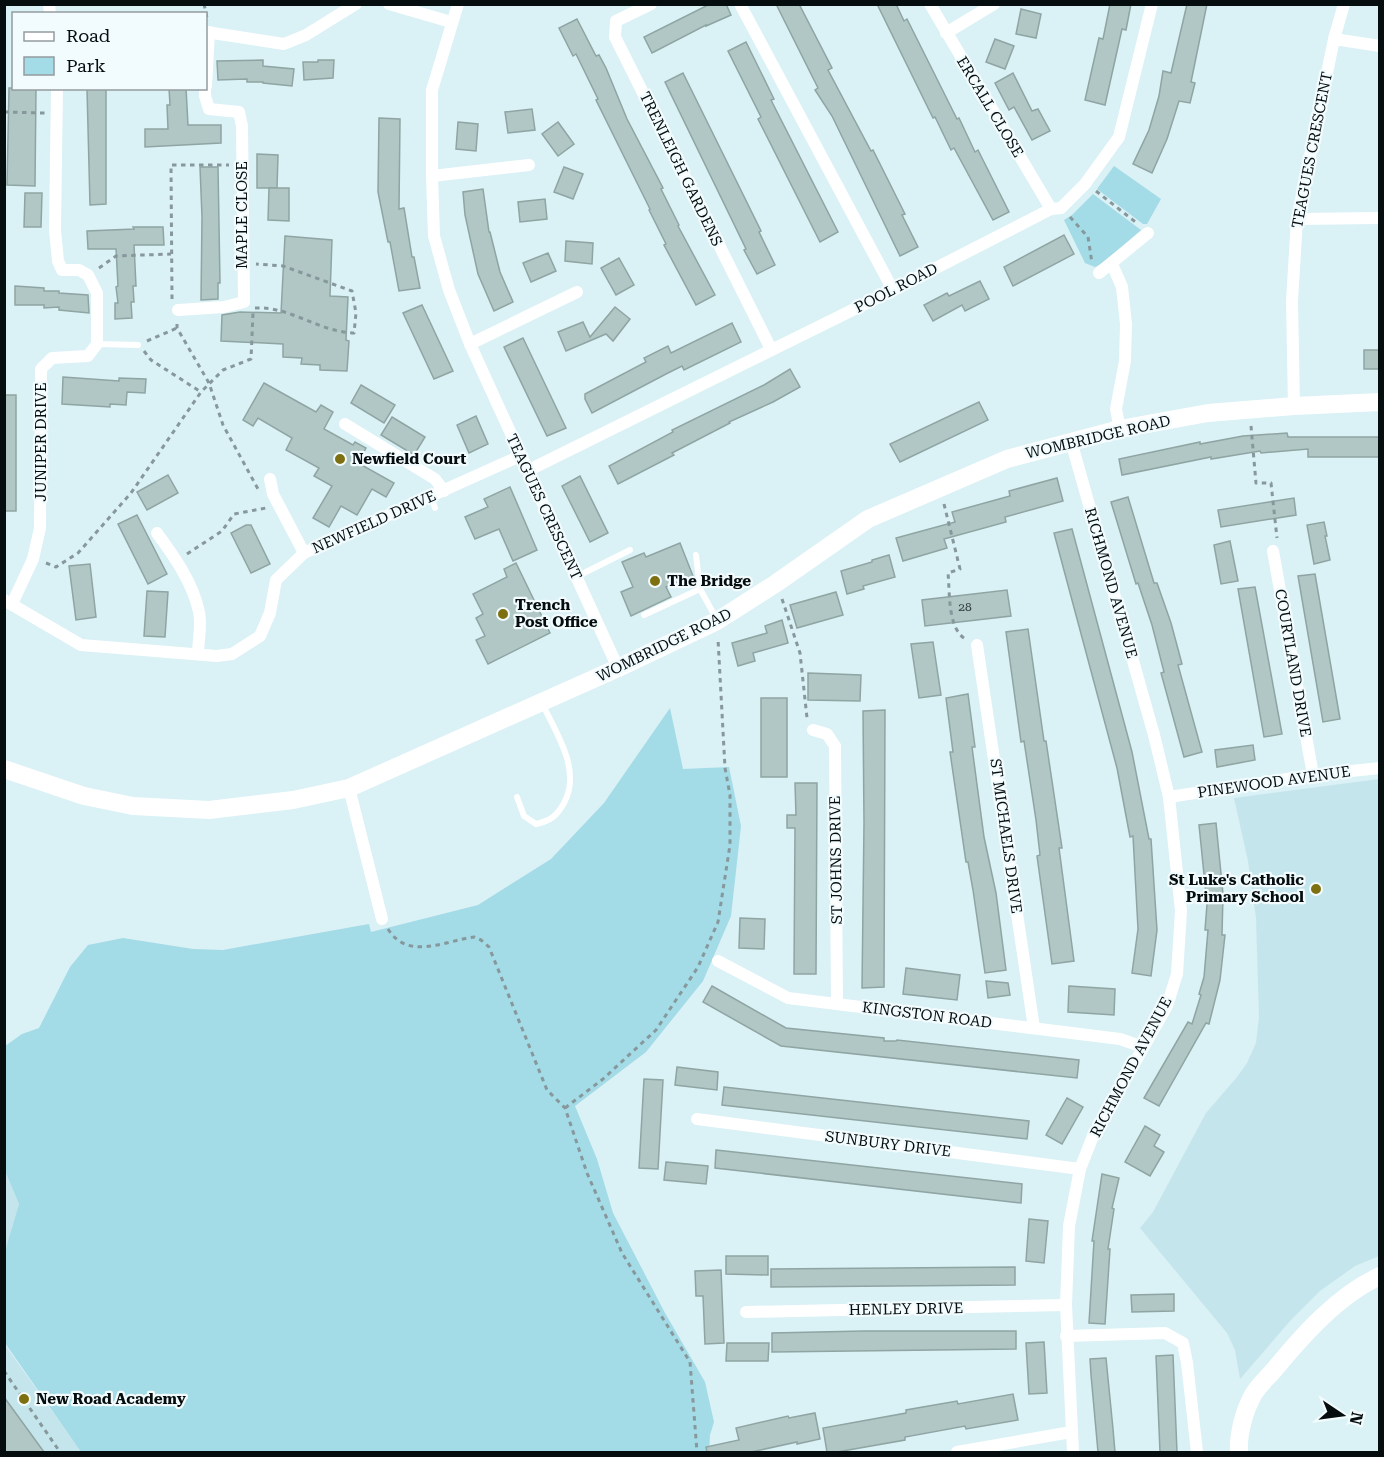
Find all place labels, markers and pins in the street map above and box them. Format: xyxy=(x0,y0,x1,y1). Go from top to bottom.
place label: Newfield Court xyxy=(352,450,466,468)
marker: Newfield Court xyxy=(333,452,347,466)
place label: The Bridge xyxy=(667,572,751,590)
marker: The Bridge xyxy=(648,574,662,588)
place label: Trench Post Office xyxy=(515,596,598,631)
marker: Trench Post Office xyxy=(496,607,510,621)
place label: St Luke's Catholic Primary School xyxy=(1169,871,1304,906)
marker: St Luke's Catholic Primary School xyxy=(1309,882,1323,896)
place label: New Road Academy xyxy=(36,1390,186,1408)
marker: New Road Academy xyxy=(17,1392,31,1406)

